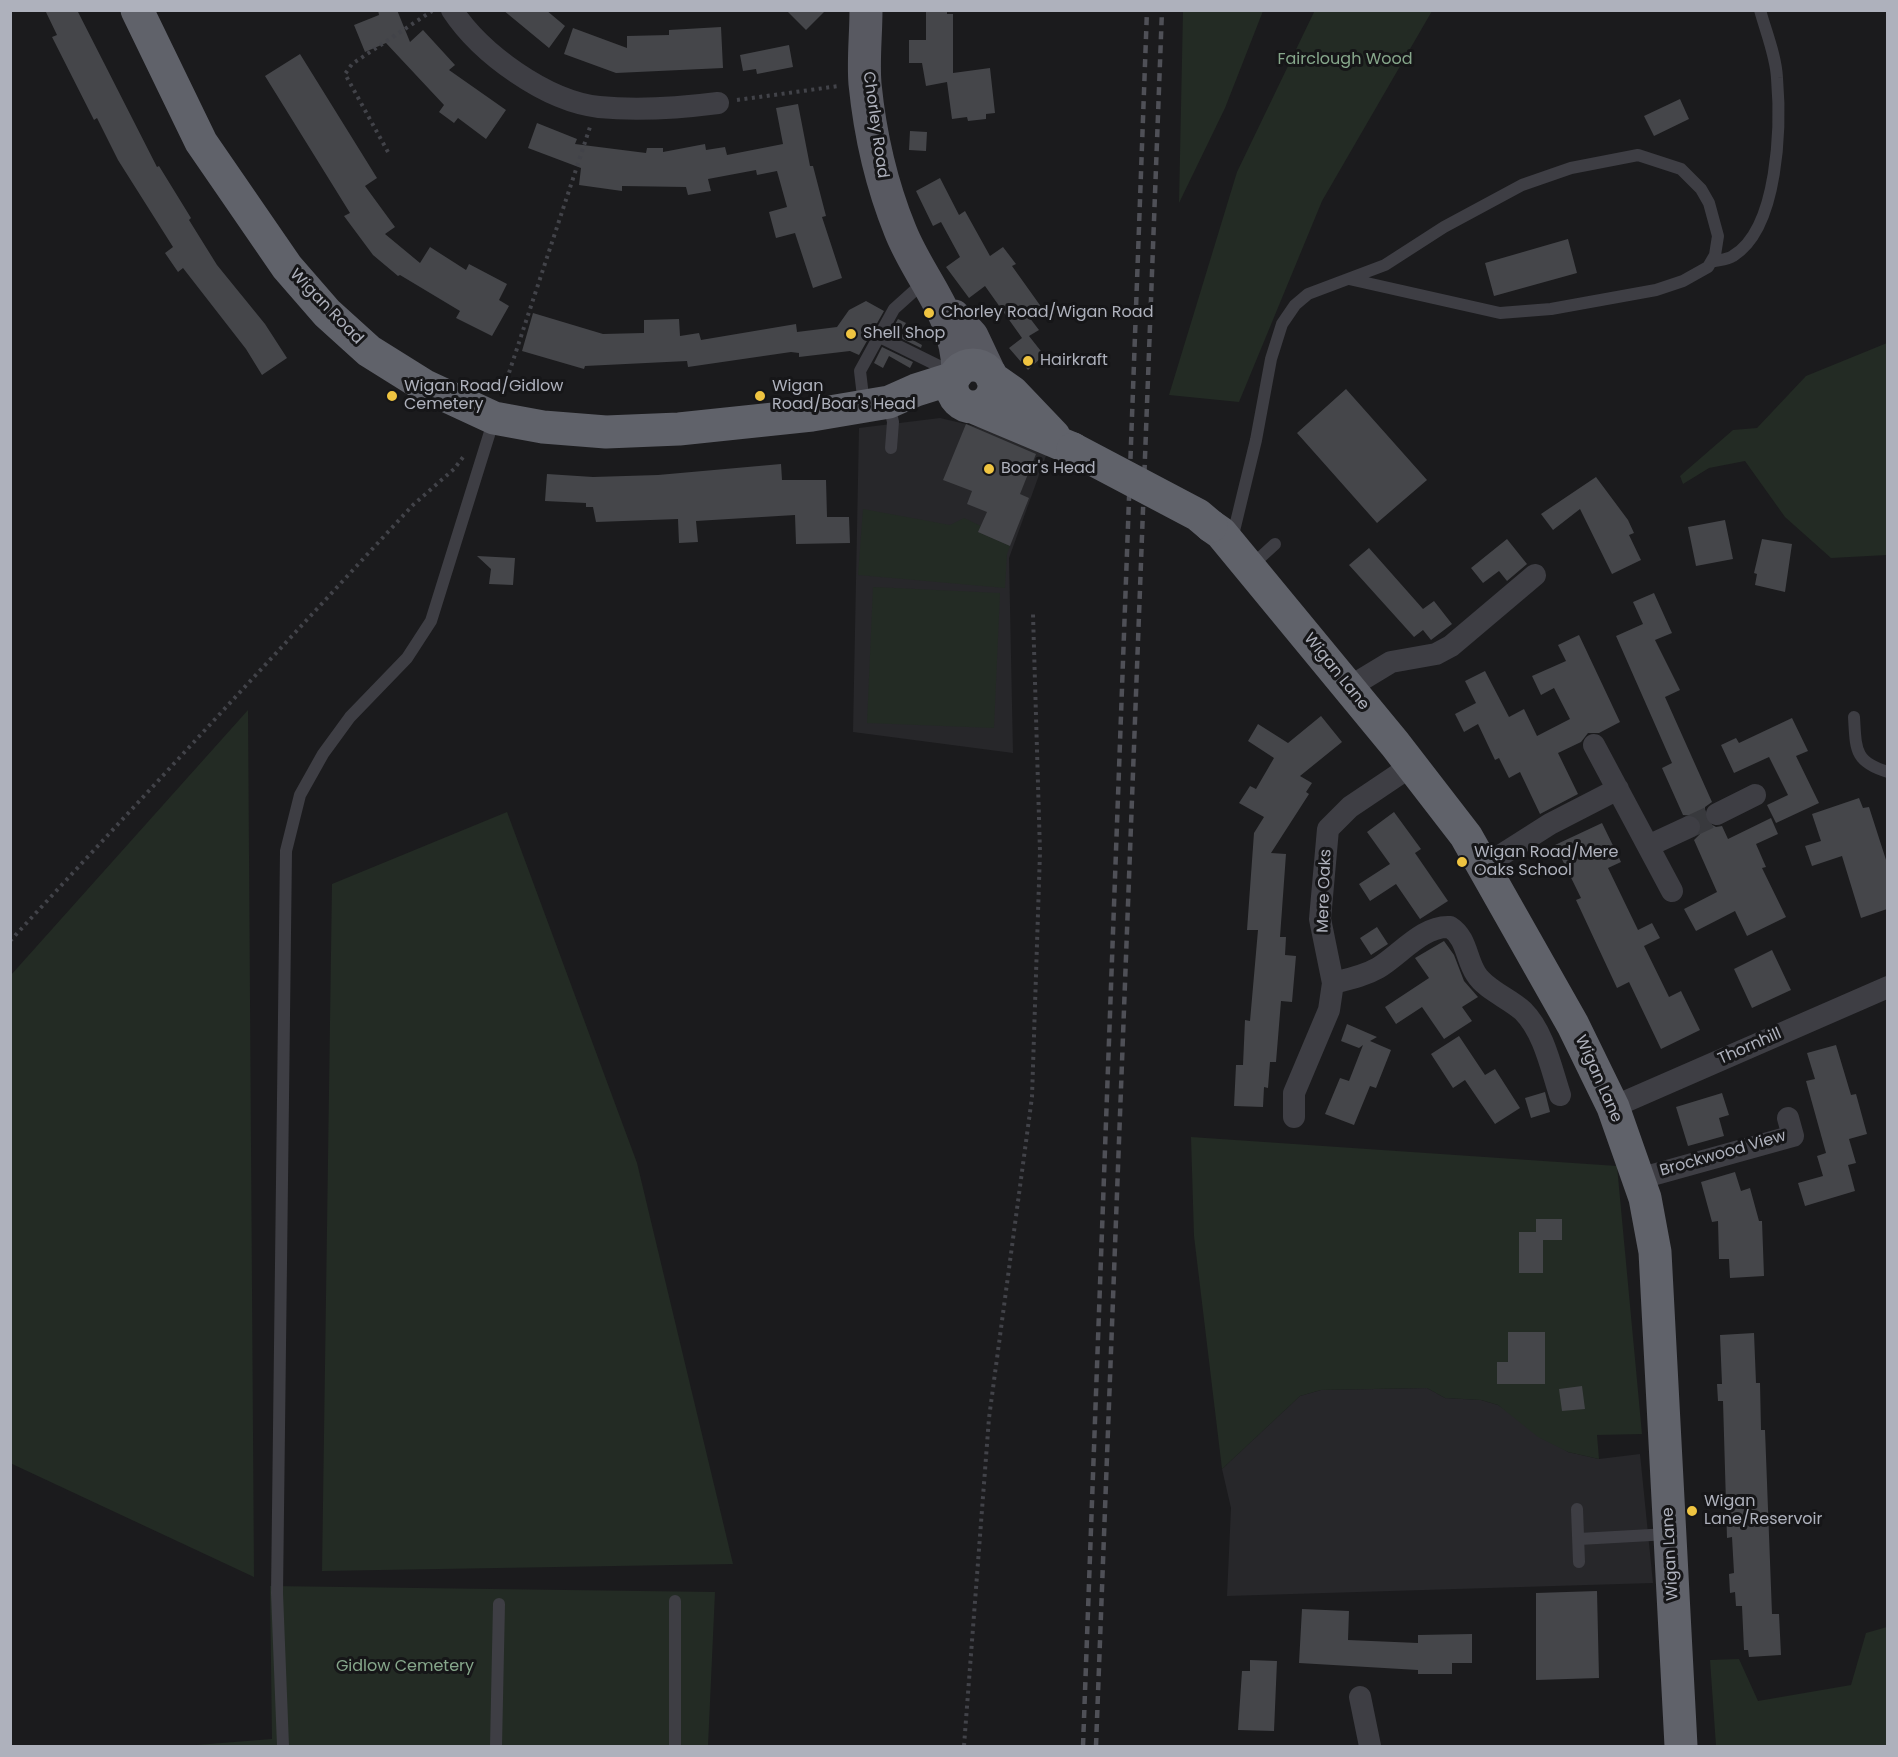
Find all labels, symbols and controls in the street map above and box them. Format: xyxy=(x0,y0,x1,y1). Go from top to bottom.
park label: Fairclough Wood xyxy=(1277,50,1413,70)
street label: Chorley Road xyxy=(858,70,892,180)
street label: Wigan Road xyxy=(285,265,367,349)
place label: Chorley Road/Wigan Road xyxy=(941,303,1153,323)
marker: Chorley Road/Wigan Road xyxy=(922,306,936,320)
place label: Shell Shop xyxy=(863,324,945,344)
marker: Shell Shop xyxy=(844,327,858,341)
place label: Hairkraft xyxy=(1040,351,1108,371)
marker: Hairkraft xyxy=(1021,354,1035,368)
place label: Wigan Road/Gidlow Cemetery xyxy=(404,377,563,415)
place label: Wigan Road/Boar's Head xyxy=(772,377,916,415)
marker: Wigan Road/Gidlow Cemetery xyxy=(385,389,399,403)
marker: Wigan Road/Boar's Head xyxy=(753,389,767,403)
place label: Boar's Head xyxy=(1001,459,1096,479)
marker: Boar's Head xyxy=(982,462,996,476)
street label: Wigan Lane xyxy=(1299,630,1373,714)
place label: Wigan Road/Mere Oaks School xyxy=(1474,843,1618,881)
street label: Mere Oaks xyxy=(1314,849,1336,933)
marker: Wigan Road/Mere Oaks School xyxy=(1455,855,1469,869)
street label: Thornhill xyxy=(1715,1025,1785,1069)
street label: Wigan Lane xyxy=(1570,1032,1626,1126)
street label: Brockwood View xyxy=(1658,1127,1788,1181)
place label: Wigan Lane/Reservoir xyxy=(1704,1492,1823,1530)
marker: Wigan Lane/Reservoir xyxy=(1685,1504,1699,1518)
street label: Wigan Lane xyxy=(1659,1507,1683,1601)
park label: Gidlow Cemetery xyxy=(336,1657,474,1677)

